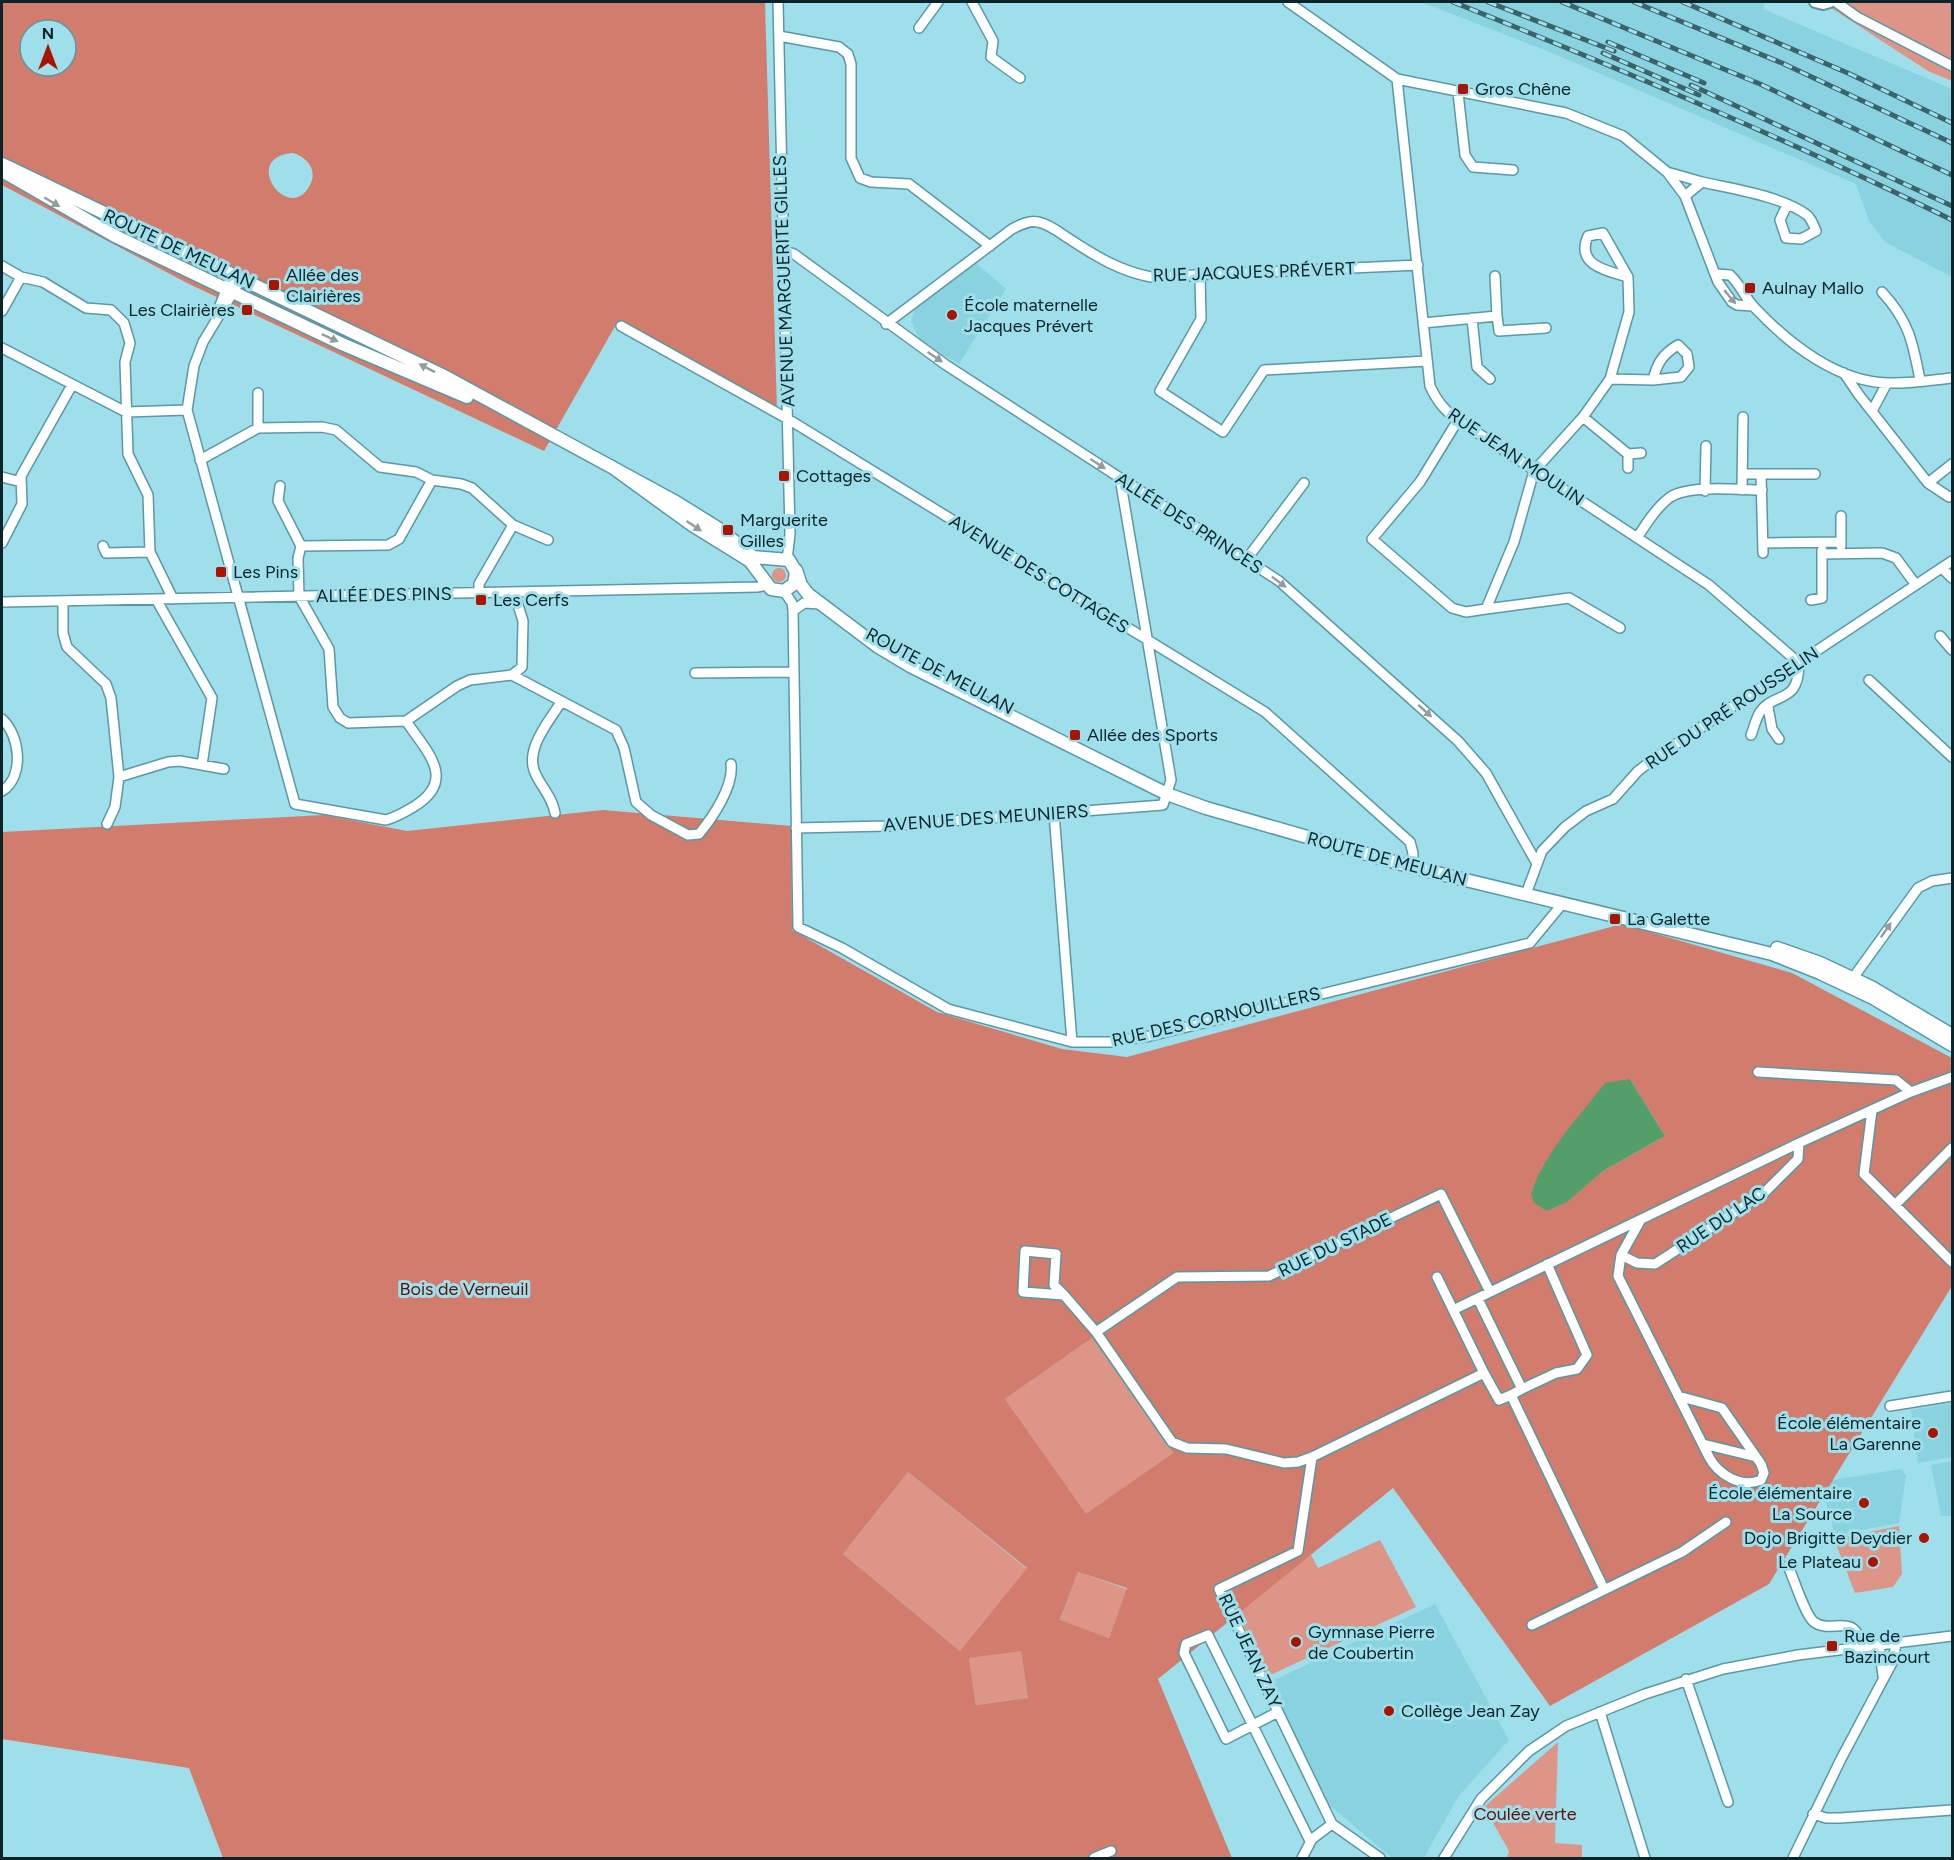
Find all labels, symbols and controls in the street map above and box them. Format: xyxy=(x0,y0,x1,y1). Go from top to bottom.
north arrow xyxy=(18,18,78,78)
text: N xyxy=(42,24,54,43)
place label: Gros Chêne xyxy=(1475,78,1571,100)
marker: Gros Chêne xyxy=(1456,82,1470,96)
street label: AVENUE MARGUERITE GILLES xyxy=(769,155,799,407)
one-way arrow xyxy=(43,196,60,206)
street label: ROUTE DE MEULAN xyxy=(100,204,258,294)
street label: RUE JACQUES PRÉVERT xyxy=(1152,257,1356,287)
place label: Allée des Clairières xyxy=(286,264,361,307)
place label: Aulnay Mallo xyxy=(1762,277,1864,299)
marker: Allée des Clairières xyxy=(267,278,281,292)
marker: Aulnay Mallo xyxy=(1743,281,1757,295)
one-way arrow xyxy=(1723,289,1736,305)
place label: École maternelle Jacques Prévert xyxy=(964,294,1098,337)
place label: Les Clairières xyxy=(128,299,235,321)
marker: Les Clairières xyxy=(240,303,254,317)
marker: École maternelle Jacques Prévert xyxy=(945,308,959,322)
one-way arrow xyxy=(322,334,339,343)
one-way arrow xyxy=(926,351,942,363)
one-way arrow xyxy=(419,363,436,373)
street label: RUE JEAN MOULIN xyxy=(1444,403,1588,511)
one-way arrow xyxy=(1090,458,1106,469)
place label: Cottages xyxy=(796,465,871,487)
street label: ALLÉE DES PRINCES xyxy=(1112,467,1266,579)
marker: Cottages xyxy=(777,469,791,483)
place label: Marguerite Gilles xyxy=(740,509,828,552)
street label: AVENUE DES COTTAGES xyxy=(945,510,1133,638)
one-way arrow xyxy=(686,520,702,531)
marker: Marguerite Gilles xyxy=(721,523,735,537)
place label: Les Pins xyxy=(233,561,298,583)
marker: Les Pins xyxy=(214,565,228,579)
one-way arrow xyxy=(1270,576,1286,588)
street label: ALLÉE DES PINS xyxy=(316,583,452,607)
place label: Les Cerfs xyxy=(493,589,569,611)
marker: Les Cerfs xyxy=(474,593,488,607)
street label: ROUTE DE MEULAN xyxy=(862,623,1018,719)
street label: RUE DU PRÉ ROUSSELIN xyxy=(1641,642,1823,774)
one-way arrow xyxy=(1417,704,1432,718)
place label: Allée des Sports xyxy=(1087,724,1218,746)
marker: Allée des Sports xyxy=(1068,728,1082,742)
street label: AVENUE DES MEUNIERS xyxy=(883,800,1089,836)
street label: ROUTE DE MEULAN xyxy=(1305,827,1469,891)
place label: La Galette xyxy=(1627,908,1710,930)
marker: La Galette xyxy=(1608,912,1622,926)
one-way arrow xyxy=(1880,923,1892,939)
street label: RUE DES CORNOUILLERS xyxy=(1110,982,1322,1052)
street label: RUE DU LAC xyxy=(1672,1182,1770,1258)
street label: RUE DU STADE xyxy=(1275,1208,1395,1282)
park label: Bois de Verneuil xyxy=(400,1278,529,1300)
place label: École élémentaire La Garenne xyxy=(1777,1412,1921,1455)
marker: École élémentaire La Garenne xyxy=(1926,1426,1940,1440)
place label: École élémentaire La Source xyxy=(1708,1482,1852,1525)
marker: École élémentaire La Source xyxy=(1857,1496,1871,1510)
place label: Dojo Brigitte Deydier xyxy=(1744,1527,1912,1549)
marker: Dojo Brigitte Deydier xyxy=(1917,1531,1931,1545)
place label: Le Plateau xyxy=(1778,1551,1861,1573)
marker: Le Plateau xyxy=(1866,1555,1880,1569)
street label: RUE JEAN ZAY xyxy=(1214,1590,1286,1712)
place label: Gymnase Pierre de Coubertin xyxy=(1308,1621,1435,1664)
place label: Rue de Bazincourt xyxy=(1844,1625,1931,1668)
marker: Gymnase Pierre de Coubertin xyxy=(1289,1635,1303,1649)
marker: Rue de Bazincourt xyxy=(1825,1639,1839,1653)
place label: Collège Jean Zay xyxy=(1401,1700,1540,1722)
marker: Collège Jean Zay xyxy=(1382,1704,1396,1718)
park label: Coulée verte xyxy=(1473,1803,1577,1825)

